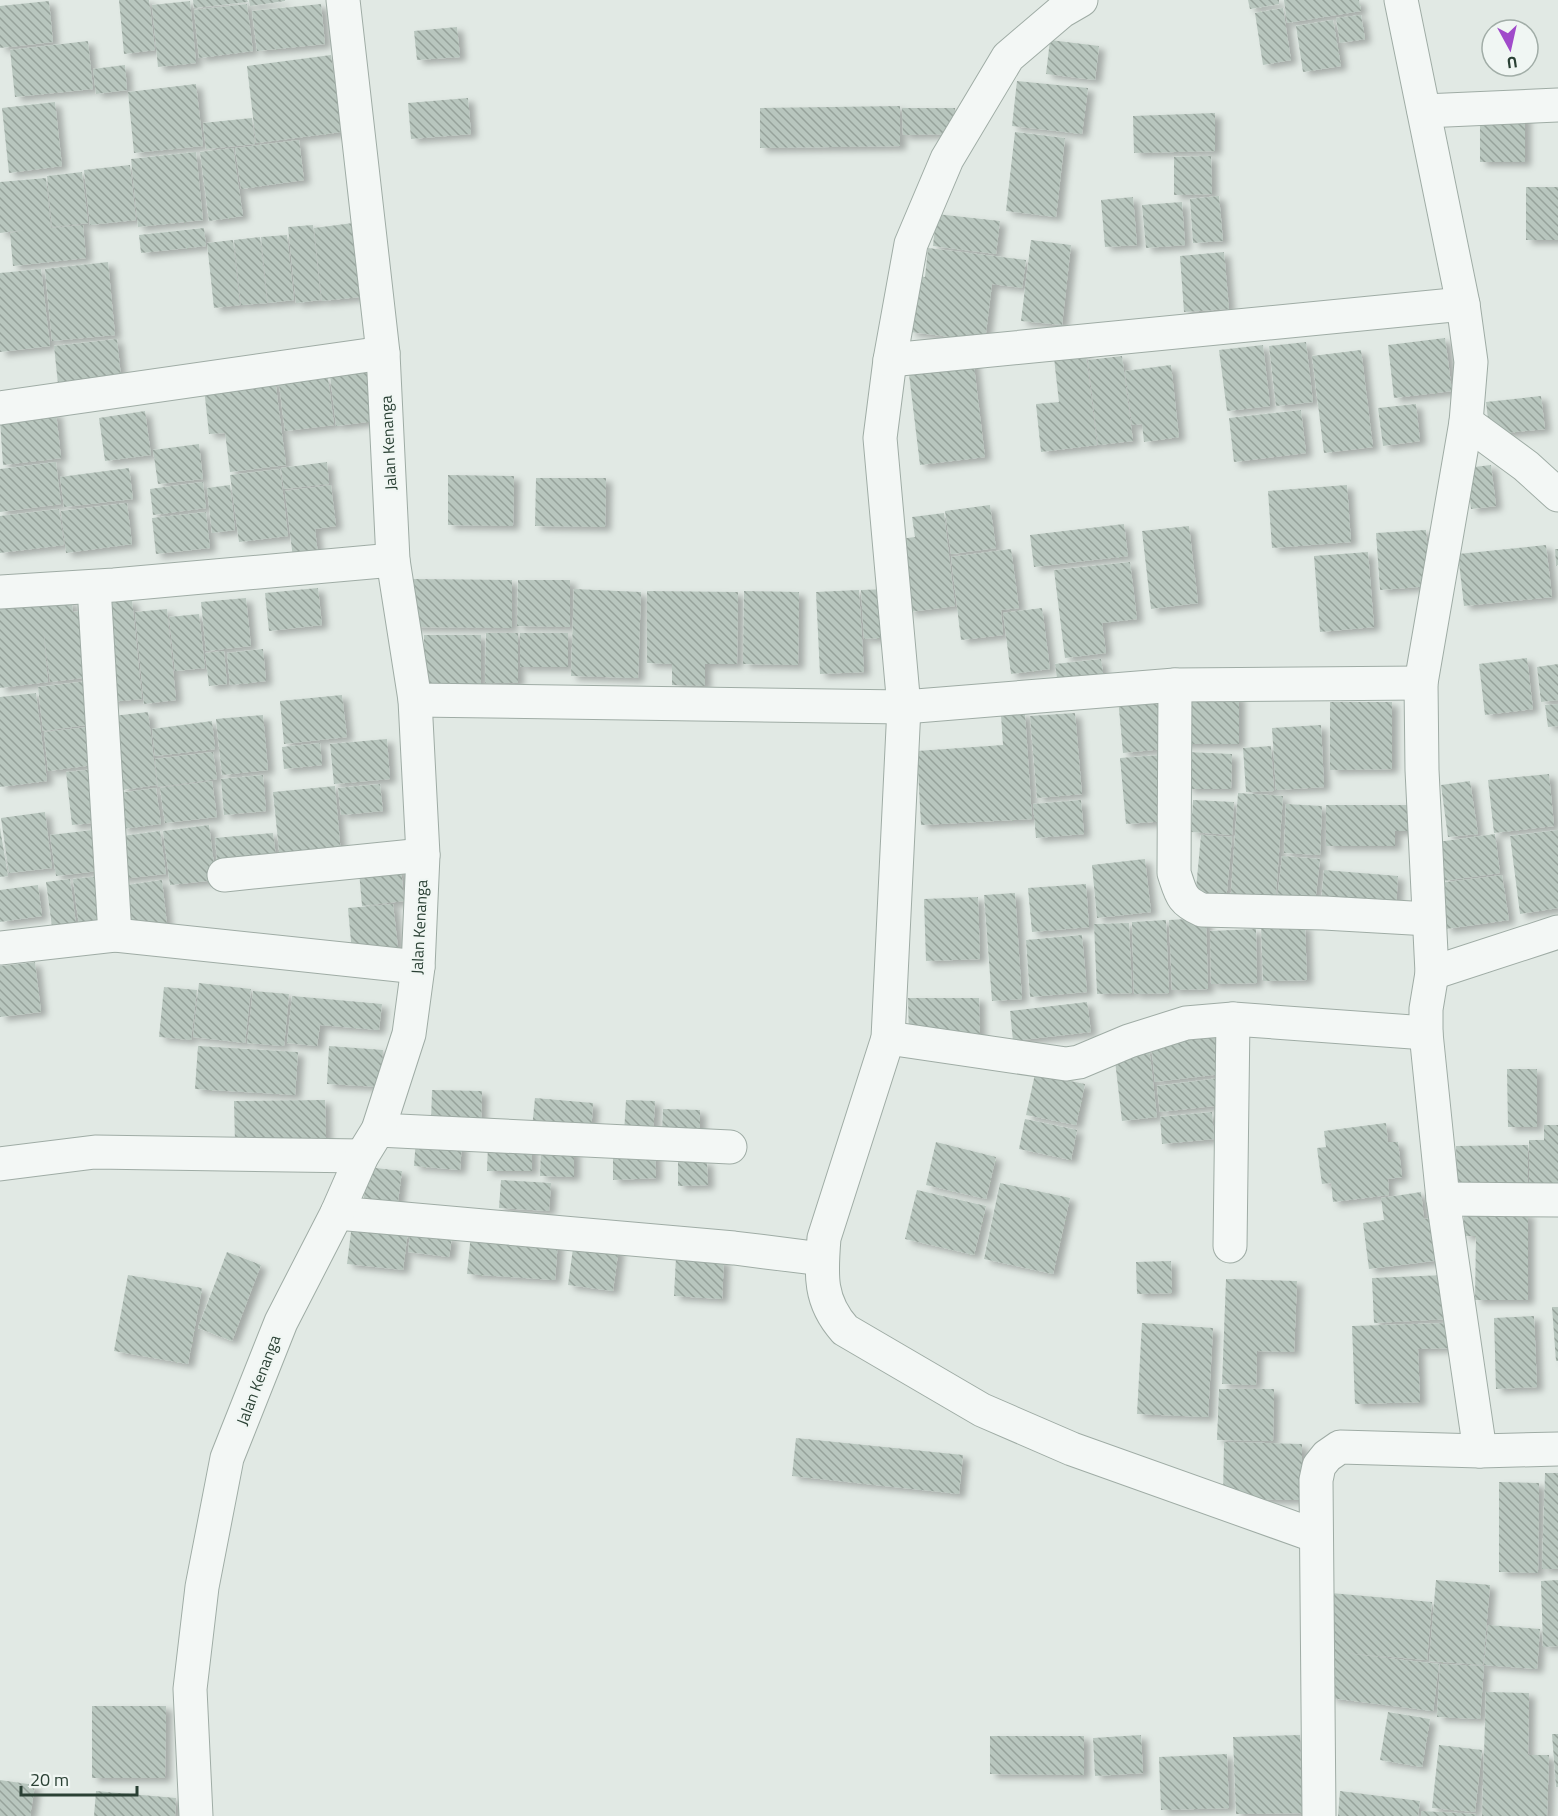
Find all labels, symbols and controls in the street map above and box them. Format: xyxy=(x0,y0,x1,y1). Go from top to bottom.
north arrow xyxy=(1480,18,1540,78)
text: U xyxy=(1505,50,1519,75)
street label: Jalan Kenanga xyxy=(374,395,402,491)
street label: Jalan Kenanga xyxy=(405,879,433,975)
street label: Jalan Kenanga xyxy=(230,1331,286,1429)
scale bar xyxy=(21,1759,136,1797)
text: 20 m xyxy=(30,1766,69,1793)

